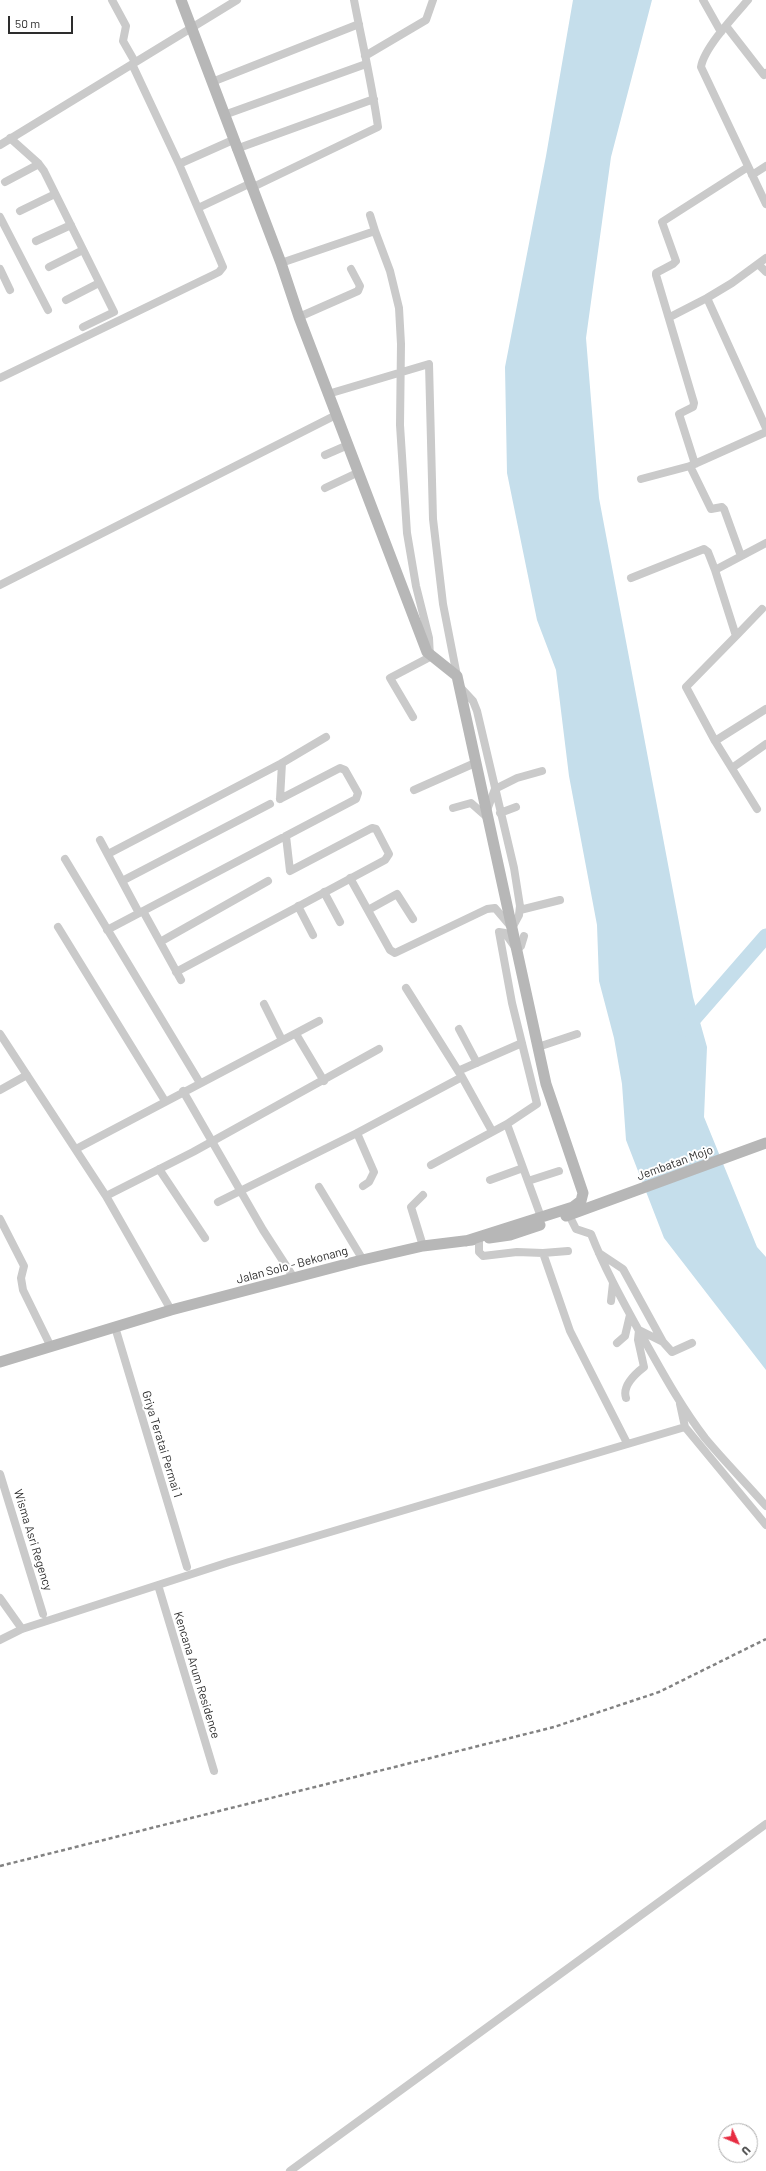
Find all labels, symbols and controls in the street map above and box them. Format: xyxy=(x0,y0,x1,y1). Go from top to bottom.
scale bar xyxy=(10,8,75,34)
text: 50 m xyxy=(15,16,40,30)
street label: Jembatan Mojo xyxy=(635,1143,715,1183)
street label: Jalan Solo - Bekonang xyxy=(235,1243,349,1287)
street label: Griya Teratai Permai 1 xyxy=(139,1389,185,1499)
street label: Wisma Asri Regency xyxy=(11,1488,55,1592)
street label: Kencana Arum Residence xyxy=(171,1610,223,1740)
north arrow xyxy=(718,2123,758,2163)
text: U xyxy=(739,2144,753,2158)

